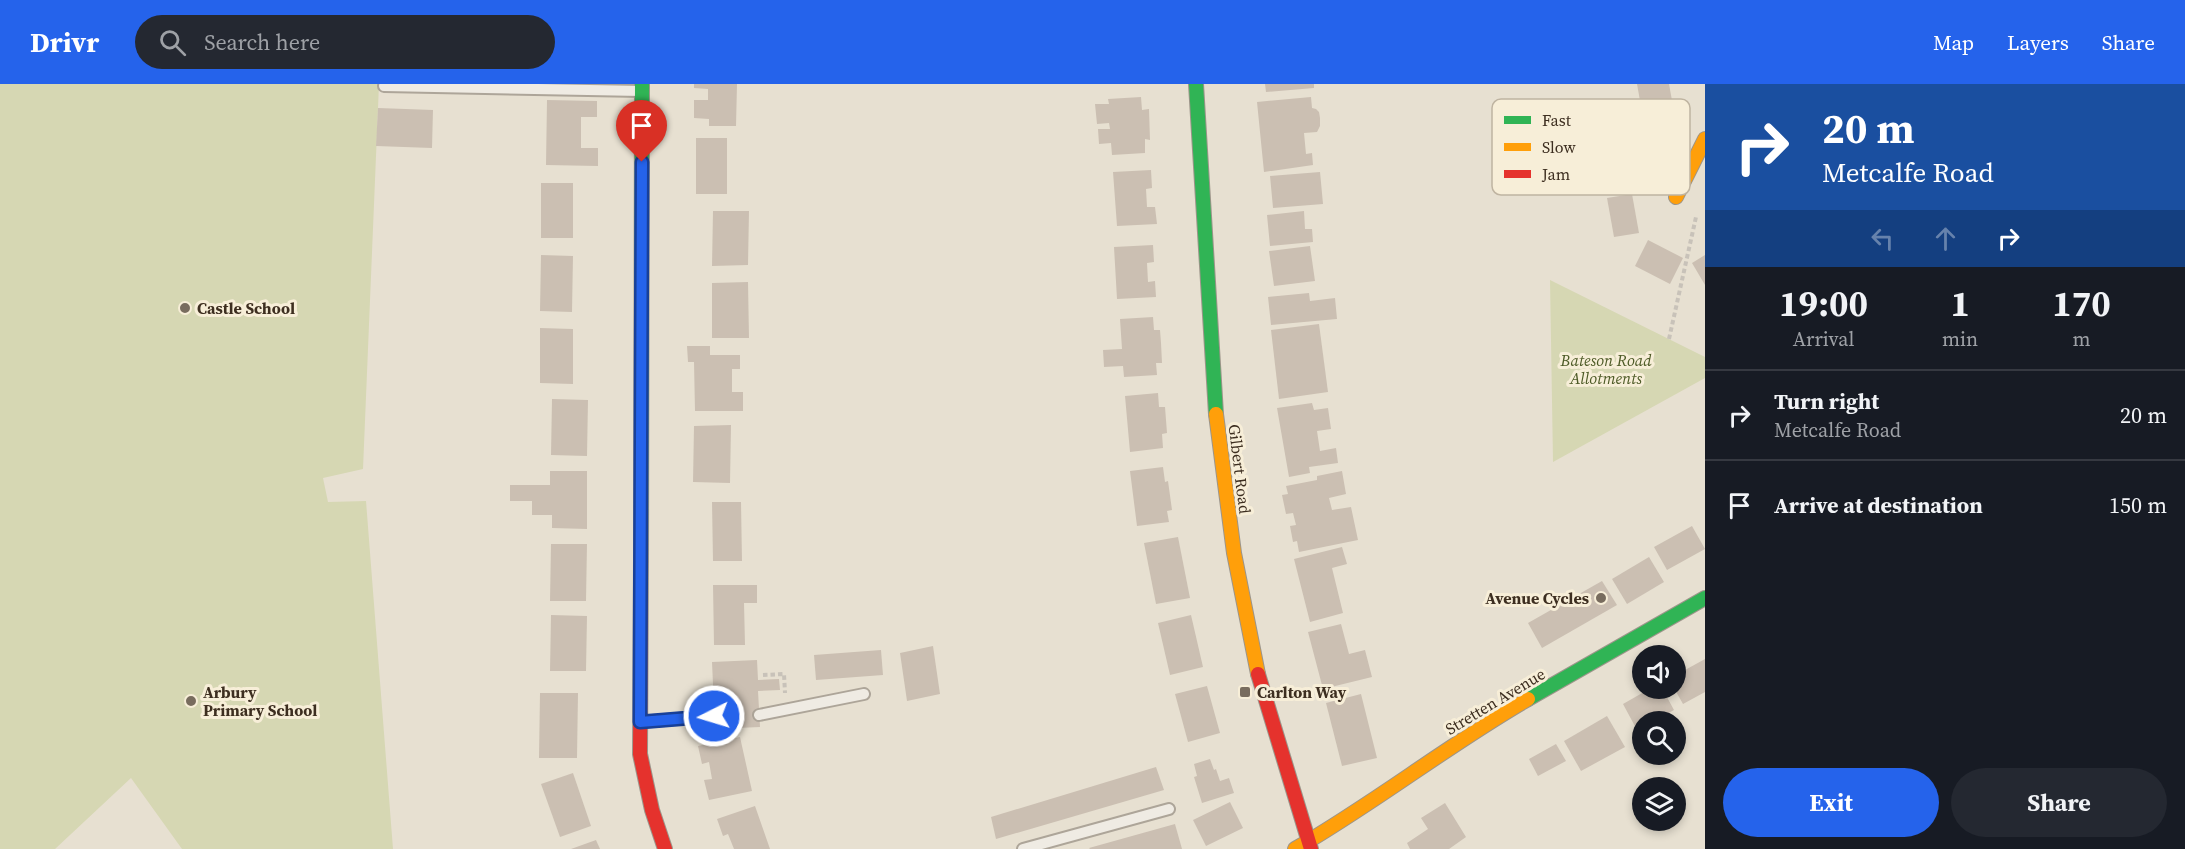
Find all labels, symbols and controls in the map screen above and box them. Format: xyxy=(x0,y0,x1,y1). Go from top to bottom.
search box xyxy=(135,15,555,69)
text: Drivr xyxy=(30,23,99,61)
icon: search xyxy=(156,26,189,59)
text: Search here xyxy=(204,27,320,57)
text: Map xyxy=(1933,28,1974,57)
text: Layers xyxy=(2007,28,2069,57)
text: Share xyxy=(2102,28,2155,57)
legend xyxy=(1492,99,1690,195)
text: 20 m xyxy=(1822,99,1915,157)
pin xyxy=(616,100,667,162)
icon: right xyxy=(1723,108,1801,186)
icon: arrive xyxy=(625,109,658,142)
text: Fast xyxy=(1542,109,1572,131)
text: Slow xyxy=(1542,136,1577,158)
text: Metcalfe Road xyxy=(1822,154,1994,191)
text: Jam xyxy=(1541,163,1570,185)
icon: left xyxy=(1866,222,1899,255)
icon: ahead xyxy=(1929,222,1962,255)
icon: right xyxy=(1992,222,2025,255)
text: 19:00 xyxy=(1779,279,1868,328)
text: 1 xyxy=(1950,279,1970,328)
text: 170 xyxy=(2052,279,2111,328)
place label: Castle School xyxy=(197,297,295,319)
marker: Castle School xyxy=(178,301,192,315)
text: Arrival xyxy=(1793,325,1854,353)
text: min xyxy=(1942,325,1978,353)
text: m xyxy=(2073,325,2091,353)
park label: Bateson Road Allotments xyxy=(1559,349,1652,389)
text: Turn right xyxy=(1774,386,1879,416)
icon: right xyxy=(1723,399,1756,432)
text: 20 m xyxy=(2120,400,2167,430)
text: Metcalfe Road xyxy=(1774,416,1901,444)
street label: Gilbert Road xyxy=(1224,423,1256,515)
icon: arrive xyxy=(1723,489,1756,522)
text: Arrive at destination xyxy=(1774,490,1983,520)
text: 150 m xyxy=(2109,490,2167,520)
place label: Avenue Cycles xyxy=(1485,587,1589,609)
marker: Avenue Cycles xyxy=(1594,591,1608,605)
map controls xyxy=(1632,645,1686,831)
button: sound xyxy=(1632,645,1686,699)
street label: Stretten Avenue xyxy=(1441,663,1549,739)
place label: Arbury Primary School xyxy=(203,681,317,721)
place label: Carlton Way xyxy=(1257,681,1347,703)
position arrow xyxy=(682,684,746,748)
marker: Carlton Way xyxy=(1238,685,1252,699)
marker: Arbury Primary School xyxy=(184,694,198,708)
button: search xyxy=(1632,711,1686,765)
button: Exit xyxy=(1723,768,1939,837)
button: Share xyxy=(1951,768,2167,837)
button: layers xyxy=(1632,777,1686,831)

